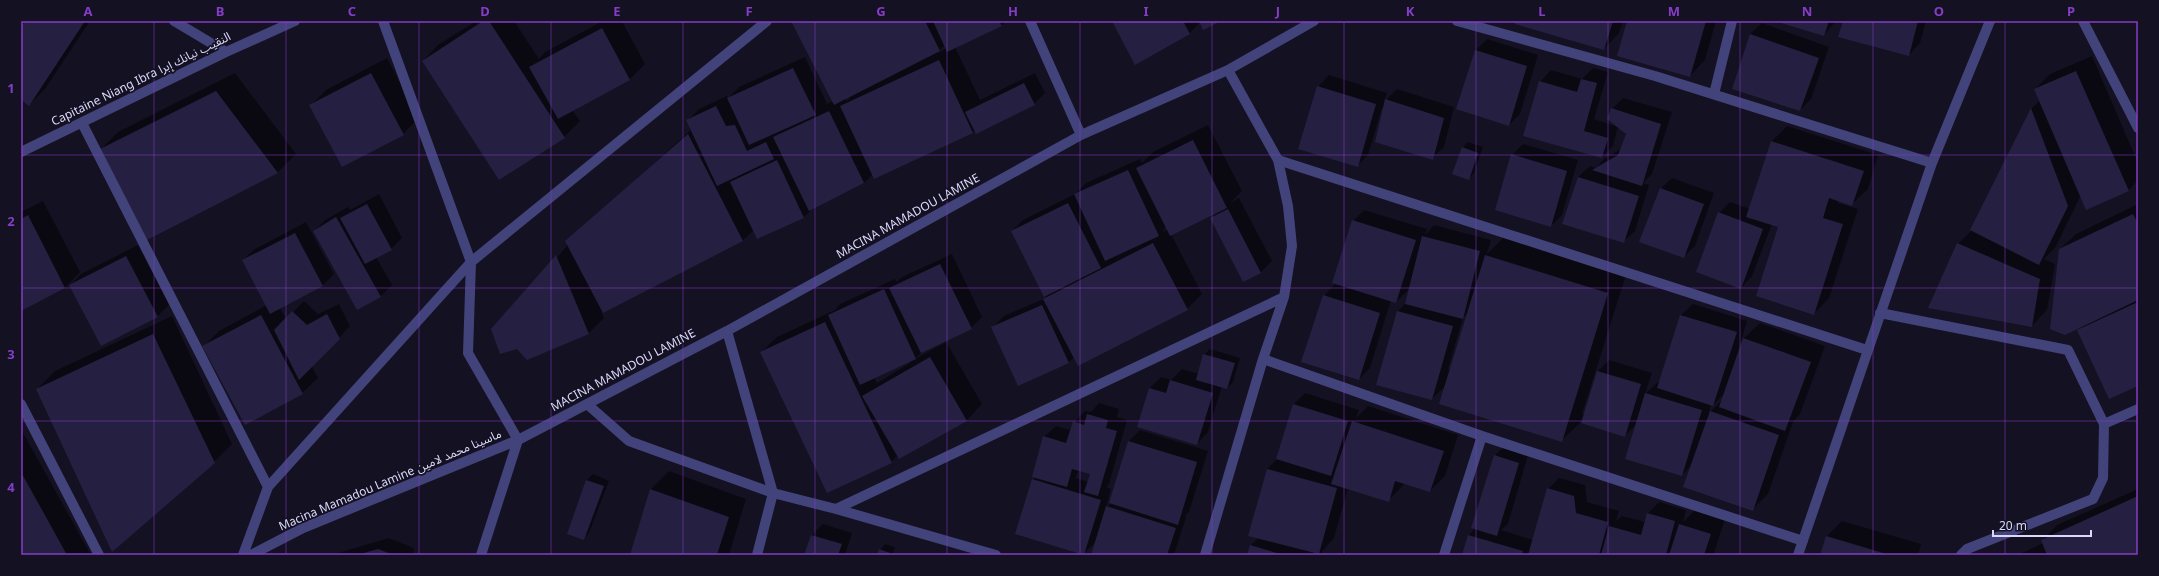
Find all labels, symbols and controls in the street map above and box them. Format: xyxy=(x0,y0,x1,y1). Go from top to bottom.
text: A xyxy=(84,2,93,20)
text: B xyxy=(216,2,224,20)
text: C xyxy=(348,2,356,20)
text: D xyxy=(480,2,490,20)
text: E xyxy=(613,2,621,20)
text: F xyxy=(745,2,753,20)
text: G xyxy=(876,2,886,20)
text: H xyxy=(1008,2,1018,20)
text: I xyxy=(1143,2,1149,20)
text: J xyxy=(1275,2,1280,20)
text: K xyxy=(1406,2,1415,20)
text: L xyxy=(1538,2,1546,20)
text: M xyxy=(1668,2,1680,20)
text: N xyxy=(1802,2,1812,20)
text: O xyxy=(1934,2,1944,20)
text: P xyxy=(2067,2,2075,20)
street label: Capitaine Niang Ibra النقيب نيانك إبرا xyxy=(48,27,234,130)
text: 1 xyxy=(7,79,15,97)
street label: MACINA MAMADOU LAMINE xyxy=(833,169,983,262)
text: 2 xyxy=(7,212,15,230)
street label: MACINA MAMADOU LAMINE xyxy=(547,324,698,415)
text: 3 xyxy=(7,345,15,363)
street label: Macina Mamadou Lamine ماسينا محمد لامين xyxy=(276,425,504,534)
text: 4 xyxy=(7,478,15,496)
scale bar xyxy=(1993,512,2091,538)
text: 20 m xyxy=(1999,517,2027,534)

